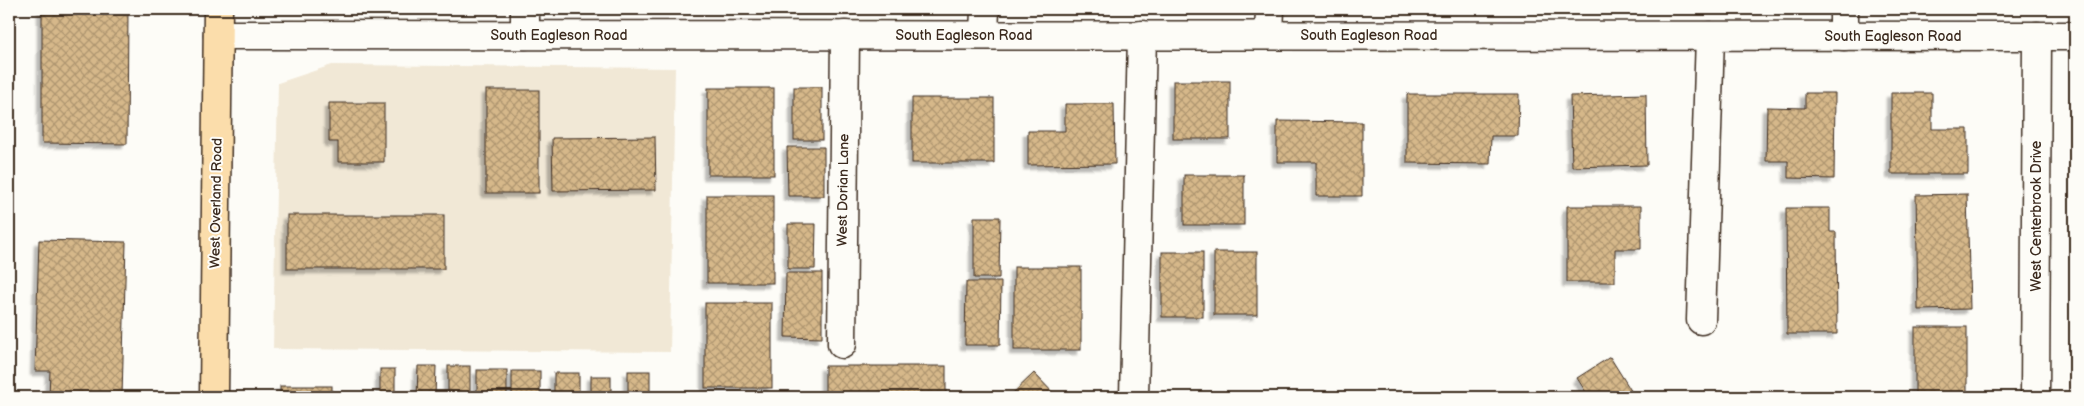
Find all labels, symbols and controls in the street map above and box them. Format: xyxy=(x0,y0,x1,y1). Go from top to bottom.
street label: South Eagleson Road xyxy=(491,27,627,44)
street label: South Eagleson Road xyxy=(896,27,1032,44)
street label: South Eagleson Road xyxy=(1301,27,1437,44)
street label: South Eagleson Road xyxy=(1825,28,1961,45)
street label: West Dorian Lane xyxy=(834,133,852,247)
street label: West Overland Road xyxy=(206,138,226,268)
street label: West Centerbrook Drive xyxy=(2028,141,2045,291)

